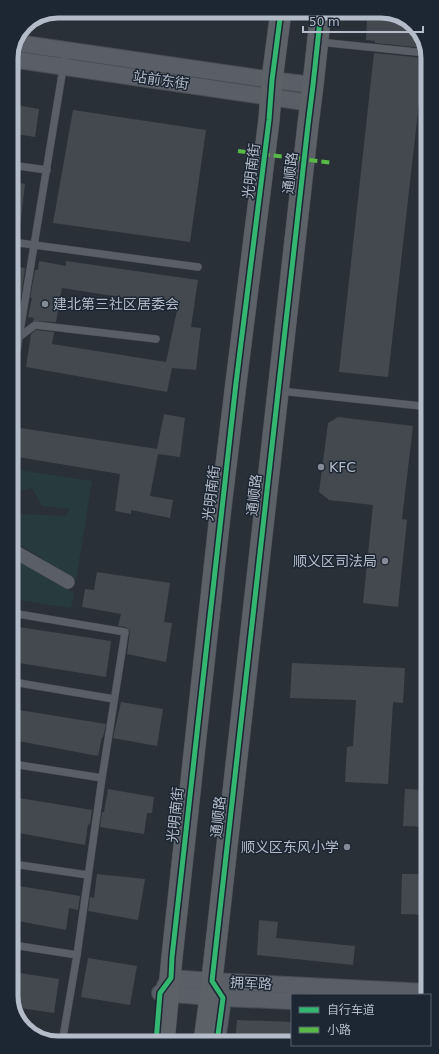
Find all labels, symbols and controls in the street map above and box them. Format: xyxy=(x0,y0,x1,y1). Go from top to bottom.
scale bar xyxy=(303,8,423,34)
text: 50 m xyxy=(309,15,340,29)
street label: 站前东街 xyxy=(132,68,190,92)
street label: 光明南街 xyxy=(240,142,262,200)
street label: 通顺路 xyxy=(280,151,300,195)
place label: 建北第三社区居委会 xyxy=(53,296,179,312)
marker: 建北第三社区居委会 xyxy=(40,299,50,309)
place label: KFC xyxy=(329,459,356,475)
marker: KFC xyxy=(316,462,326,472)
street label: 光明南街 xyxy=(200,464,222,522)
street label: 通顺路 xyxy=(244,473,264,517)
place label: 顺义区司法局 xyxy=(293,553,377,569)
marker: 顺义区司法局 xyxy=(380,556,390,566)
street label: 光明南街 xyxy=(164,786,186,844)
street label: 通顺路 xyxy=(208,795,228,839)
place label: 顺义区东风小学 xyxy=(241,839,339,855)
marker: 顺义区东风小学 xyxy=(342,842,352,852)
street label: 拥军路 xyxy=(230,974,272,992)
legend xyxy=(291,994,431,1046)
text: 自行车道 xyxy=(327,1003,375,1017)
text: 小路 xyxy=(327,1023,351,1037)

